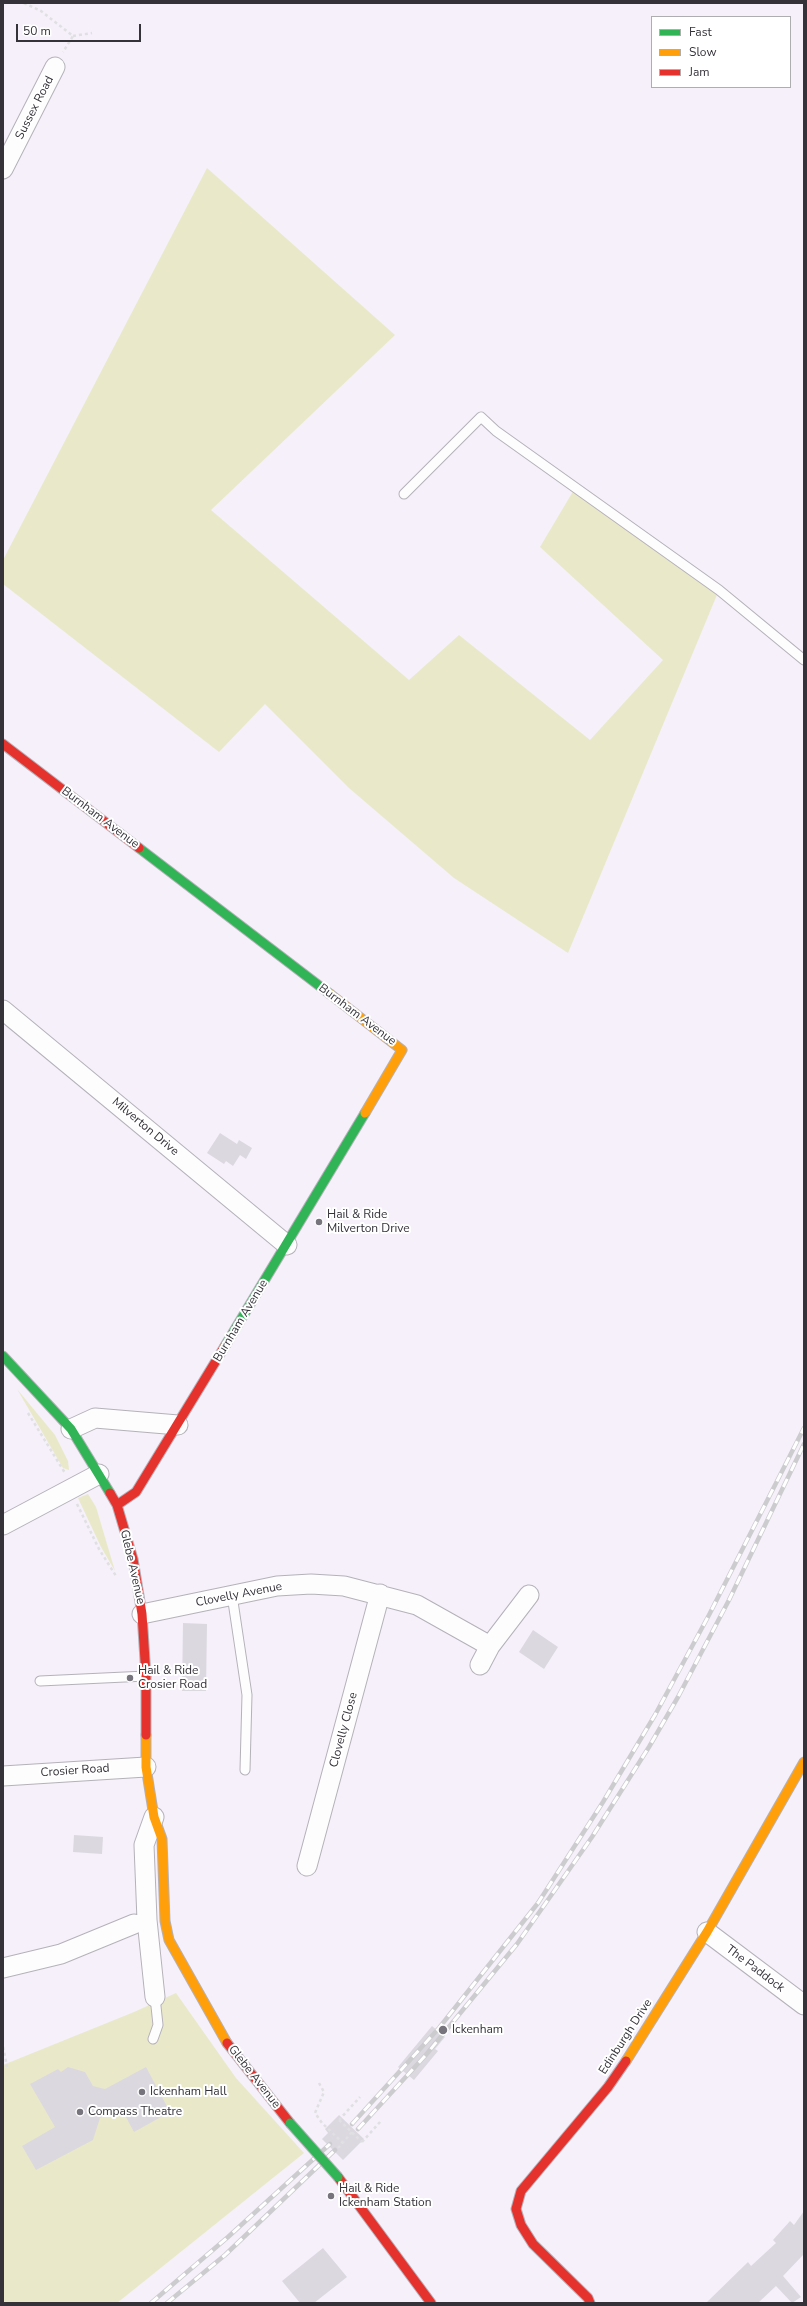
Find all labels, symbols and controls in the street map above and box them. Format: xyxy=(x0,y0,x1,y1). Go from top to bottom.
scale bar xyxy=(18,16,143,42)
legend xyxy=(651,16,791,88)
text: 50 m xyxy=(23,23,51,39)
text: Fast xyxy=(689,24,712,40)
text: Slow xyxy=(689,44,717,60)
text: Jam xyxy=(689,64,710,80)
street label: Sussex Road xyxy=(13,74,57,142)
street label: Burnham Avenue xyxy=(58,784,142,852)
street label: Burnham Avenue xyxy=(315,981,399,1049)
street label: Milverton Drive xyxy=(109,1095,181,1159)
place label: Hail & Ride Milverton Drive xyxy=(327,1208,410,1236)
marker: Hail & Ride Milverton Drive xyxy=(314,1217,324,1227)
street label: Burnham Avenue xyxy=(211,1277,271,1365)
street label: Glebe Avenue xyxy=(116,1528,148,1606)
street label: Clovelly Avenue xyxy=(195,1580,283,1610)
place label: Hail & Ride Crosier Road xyxy=(138,1664,207,1692)
marker: Hail & Ride Crosier Road xyxy=(125,1673,135,1683)
street label: Clovelly Close xyxy=(327,1691,361,1769)
street label: Crosier Road xyxy=(40,1761,110,1781)
street label: The Paddock xyxy=(723,1942,787,1996)
street label: Edinburgh Drive xyxy=(596,1997,656,2077)
place label: Ickenham xyxy=(452,2023,503,2037)
marker: Ickenham xyxy=(437,2024,449,2036)
street label: Glebe Avenue xyxy=(225,2043,283,2111)
place label: Ickenham Hall xyxy=(150,2085,227,2099)
marker: Ickenham Hall xyxy=(137,2087,147,2097)
place label: Compass Theatre xyxy=(88,2105,182,2119)
marker: Compass Theatre xyxy=(75,2107,85,2117)
place label: Hail & Ride Ickenham Station xyxy=(339,2182,432,2210)
marker: Hail & Ride Ickenham Station xyxy=(326,2191,336,2201)

